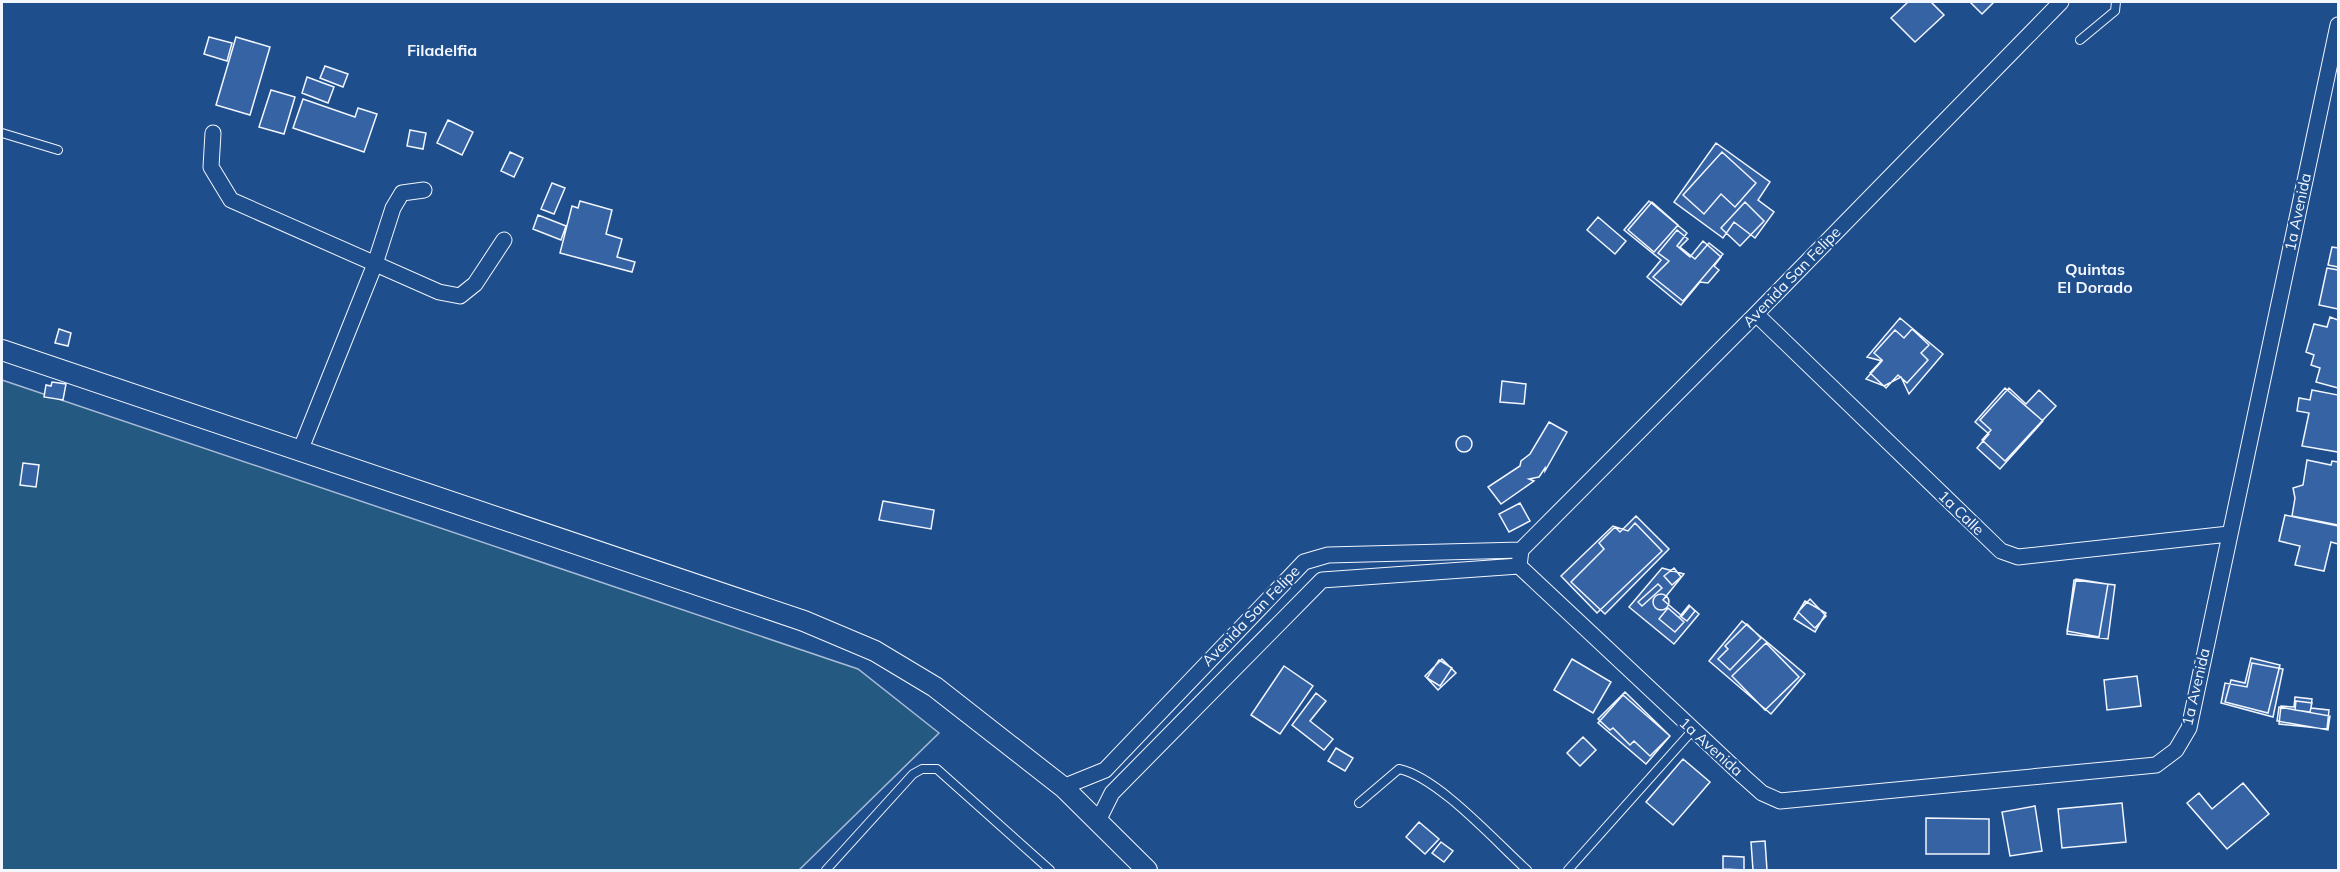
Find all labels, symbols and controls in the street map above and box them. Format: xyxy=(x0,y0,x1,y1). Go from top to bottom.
district label: Filadelfia xyxy=(407,40,477,60)
street label: 1a Avenida xyxy=(2280,171,2315,252)
street label: Avenida San Felipe xyxy=(1739,222,1845,331)
district label: Quintas El Dorado xyxy=(2057,259,2133,297)
street label: 1a Calle xyxy=(1935,486,1988,539)
street label: Avenida San Felipe xyxy=(1198,561,1304,670)
street label: 1a Avenida xyxy=(2177,646,2214,727)
street label: 1a Avenida xyxy=(1676,713,1747,780)

